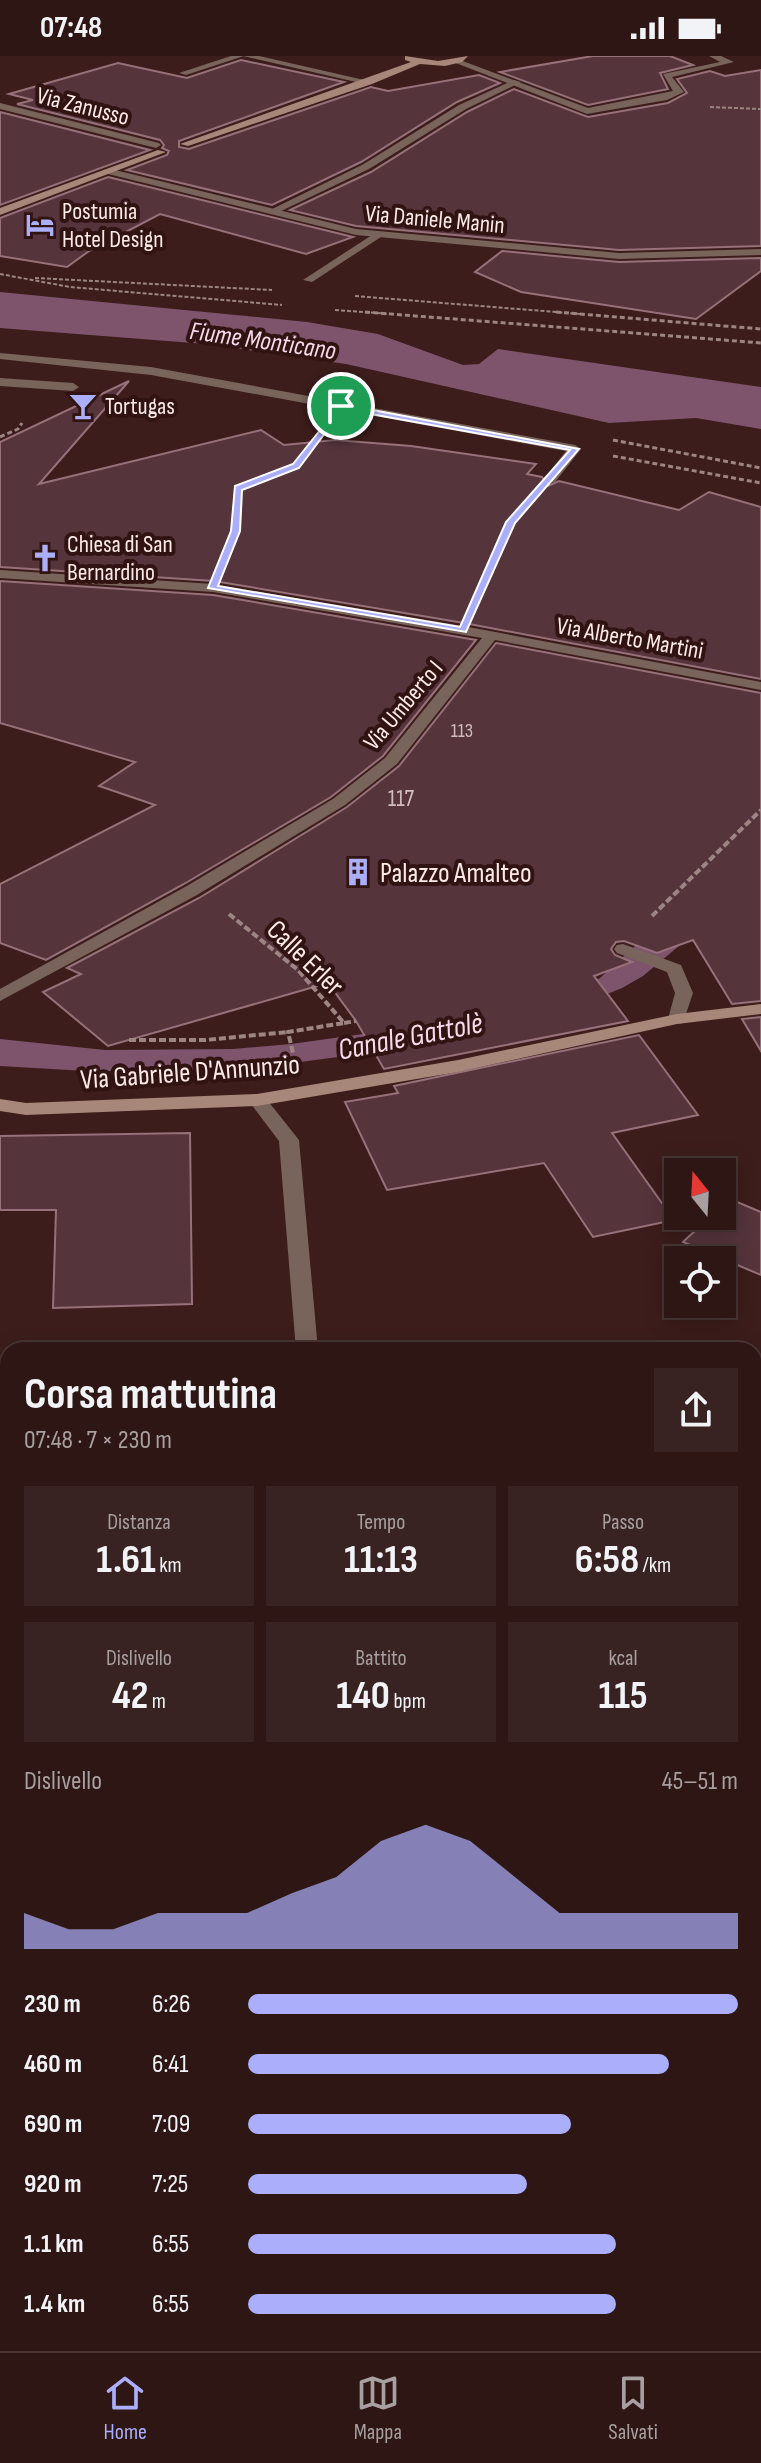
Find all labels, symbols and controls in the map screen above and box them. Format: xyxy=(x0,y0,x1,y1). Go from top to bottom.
text: 07:48 xyxy=(40,10,102,46)
street label: Via Zanusso xyxy=(34,81,132,132)
place label: Postumia Hotel Design xyxy=(62,197,164,254)
street label: Via Daniele Manin xyxy=(364,199,506,240)
hotel icon: Postumia Hotel Design xyxy=(25,210,55,240)
water label: Fiume Monticano xyxy=(188,316,338,367)
pin xyxy=(307,372,375,440)
icon: arrive xyxy=(319,384,363,428)
bar icon: Tortugas xyxy=(68,391,98,421)
place label: Tortugas xyxy=(105,392,175,421)
place label: Chiesa di San Bernardino xyxy=(67,530,173,587)
church icon: Chiesa di San Bernardino xyxy=(30,543,60,573)
street label: Via Alberto Martini xyxy=(554,611,705,666)
street label: Via Umberto I xyxy=(358,655,449,756)
house number: 113 xyxy=(451,719,473,743)
house number: 117 xyxy=(388,784,415,813)
building icon: Palazzo Amalteo xyxy=(343,857,373,887)
place label: Palazzo Amalteo xyxy=(380,857,532,890)
street label: Calle Erler xyxy=(260,914,350,1003)
water label: Canale Gattolè xyxy=(335,1005,486,1069)
street label: Via Gabriele D'Annunzio xyxy=(79,1048,301,1097)
north arrow xyxy=(664,1158,736,1230)
map controls xyxy=(664,1158,736,1318)
button: locate xyxy=(664,1246,736,1318)
text: Corsa mattutina xyxy=(24,1368,277,1421)
button: share xyxy=(654,1368,738,1452)
text: 07:48 · 7 × 230 m xyxy=(24,1425,172,1456)
text: Distanza xyxy=(107,1509,171,1536)
text: Tempo xyxy=(357,1509,405,1536)
text: Passo xyxy=(602,1509,644,1536)
text: 1.61 xyxy=(96,1536,156,1584)
text: 11:13 xyxy=(344,1536,418,1584)
text: 6:58 xyxy=(575,1536,639,1584)
text: km xyxy=(156,1552,182,1579)
text: /km xyxy=(639,1552,671,1579)
text: Dislivello xyxy=(106,1645,172,1672)
text: Battito xyxy=(355,1645,407,1672)
text: kcal xyxy=(608,1645,638,1672)
text: 42 xyxy=(112,1672,148,1720)
text: 140 xyxy=(336,1672,390,1720)
text: 115 xyxy=(599,1672,648,1720)
text: m xyxy=(148,1688,166,1715)
text: bpm xyxy=(390,1688,426,1715)
text: Dislivello xyxy=(24,1766,102,1797)
text: 45–51 m xyxy=(662,1766,738,1797)
text: 230 m xyxy=(24,1989,81,2020)
text: 6:26 xyxy=(152,1989,190,2020)
text: 460 m xyxy=(24,2049,82,2080)
text: 6:41 xyxy=(152,2049,188,2080)
text: 690 m xyxy=(24,2109,82,2140)
text: 7:09 xyxy=(152,2109,190,2140)
text: 920 m xyxy=(24,2169,81,2200)
text: 7:25 xyxy=(152,2169,188,2200)
text: 1.1 km xyxy=(24,2229,83,2260)
text: 6:55 xyxy=(152,2229,189,2260)
text: 1.4 km xyxy=(24,2289,85,2320)
text: 6:55 xyxy=(152,2289,189,2320)
tab: Home xyxy=(103,2371,147,2446)
tab: Mappa xyxy=(354,2371,402,2446)
tab: Salvati xyxy=(608,2371,658,2446)

